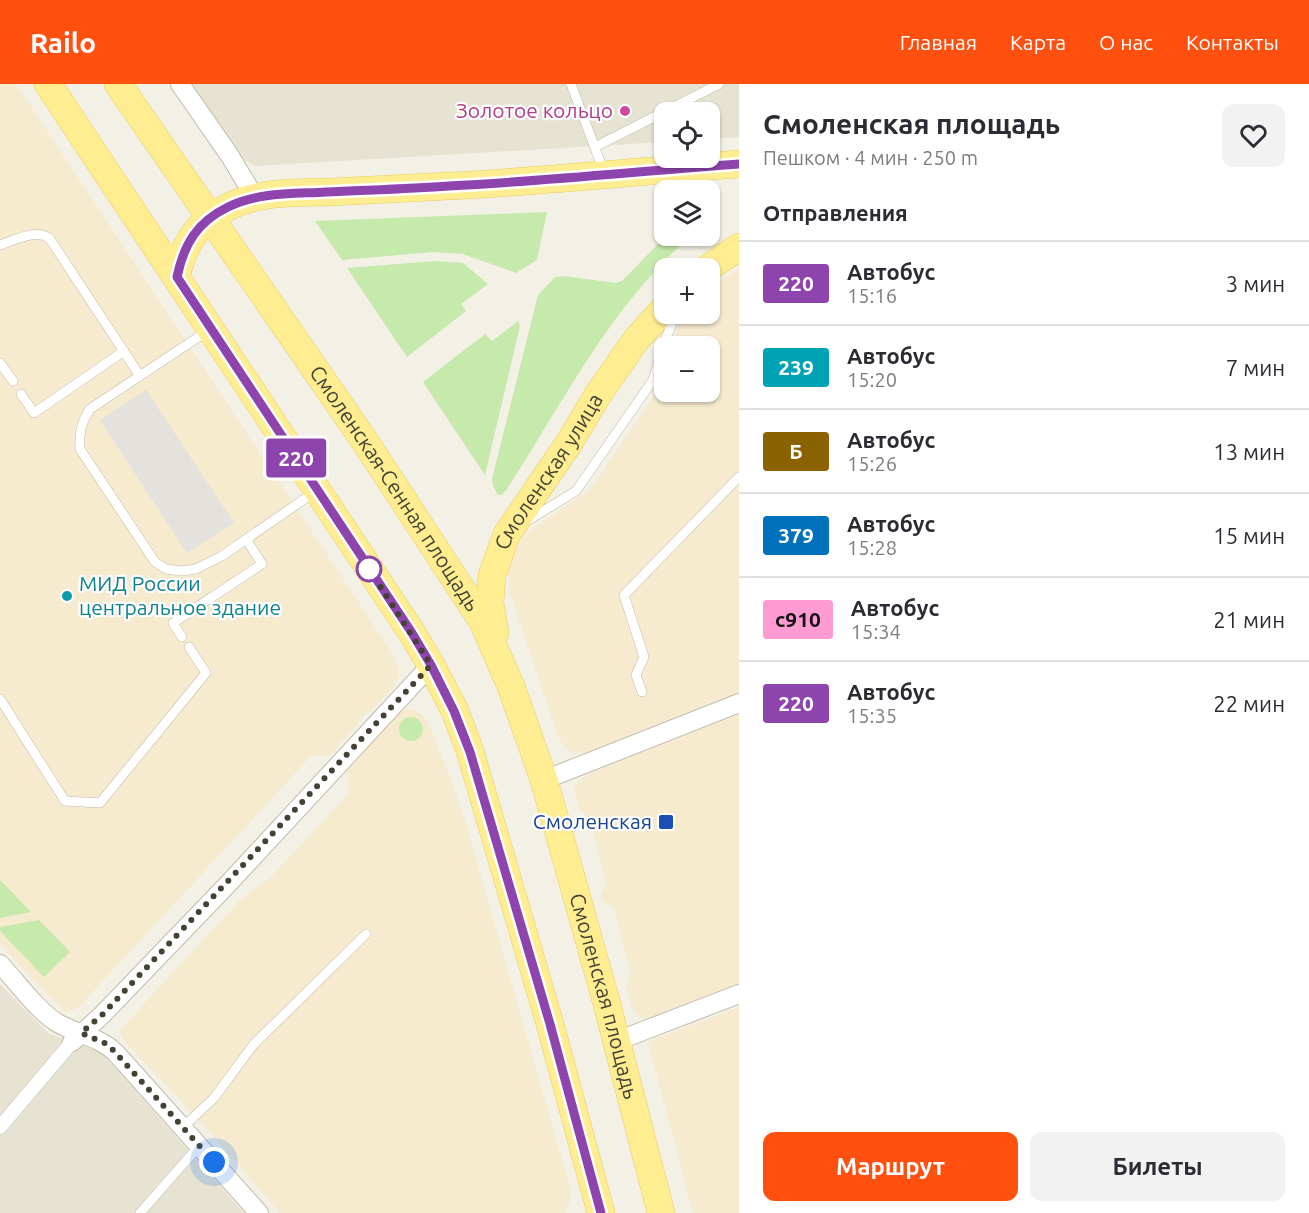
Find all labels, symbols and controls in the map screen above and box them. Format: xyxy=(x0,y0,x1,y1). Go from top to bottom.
text: Railo xyxy=(30,27,96,58)
text: Главная xyxy=(900,30,977,54)
text: Карта xyxy=(1010,30,1066,54)
text: О нас xyxy=(1099,30,1153,54)
text: Контакты xyxy=(1186,30,1279,54)
place label: Золотое кольцо xyxy=(456,98,613,122)
map controls xyxy=(654,102,720,402)
button: locate xyxy=(654,102,720,168)
marker: Золотое кольцо xyxy=(618,104,632,118)
button: heart xyxy=(1222,104,1285,167)
text: Смоленская площадь xyxy=(763,108,1060,139)
text: Пешком · 4 мин · 250 m xyxy=(763,146,978,169)
button: layers xyxy=(654,180,720,246)
text: Отправления xyxy=(763,200,908,225)
button: + xyxy=(654,258,720,324)
text: Автобус xyxy=(847,259,935,284)
text: 220 xyxy=(778,271,814,295)
text: 3 мин xyxy=(1226,271,1285,296)
text: 15:16 xyxy=(847,284,897,307)
button: − xyxy=(654,336,720,402)
text: Автобус xyxy=(847,343,935,368)
text: 239 xyxy=(778,355,814,379)
text: 7 мин xyxy=(1226,355,1285,380)
street label: Смоленская-Сенная площадь xyxy=(305,361,485,615)
text: 15:20 xyxy=(847,368,897,391)
street label: Смоленская улица xyxy=(489,389,607,553)
text: Автобус xyxy=(847,427,935,452)
line badge: 220 xyxy=(262,438,330,478)
text: Б xyxy=(789,439,803,463)
text: 13 мин xyxy=(1213,439,1285,464)
text: 220 xyxy=(278,446,314,470)
text: 15:26 xyxy=(847,452,897,475)
text: Автобус xyxy=(847,511,935,536)
text: 379 xyxy=(778,523,814,547)
text: 15 мин xyxy=(1213,523,1285,548)
text: 15:28 xyxy=(847,536,897,559)
unlabelled marker xyxy=(356,556,382,582)
place label: МИД России центральное здание xyxy=(79,571,281,619)
marker: МИД России центральное здание xyxy=(60,589,74,603)
text: Автобус xyxy=(851,595,939,620)
text: с910 xyxy=(775,607,821,631)
text: 21 мин xyxy=(1213,607,1285,632)
text: 15:34 xyxy=(851,620,901,643)
text: Автобус xyxy=(847,679,935,704)
text: 220 xyxy=(778,691,814,715)
text: 22 мин xyxy=(1213,691,1285,716)
text: 15:35 xyxy=(847,704,897,727)
place label: Смоленская xyxy=(533,809,652,833)
marker: Смоленская xyxy=(657,813,675,831)
street label: Смоленская площадь xyxy=(565,890,644,1101)
button: Маршрут xyxy=(763,1132,1018,1201)
button: Билеты xyxy=(1030,1132,1285,1201)
your location xyxy=(199,1147,229,1177)

